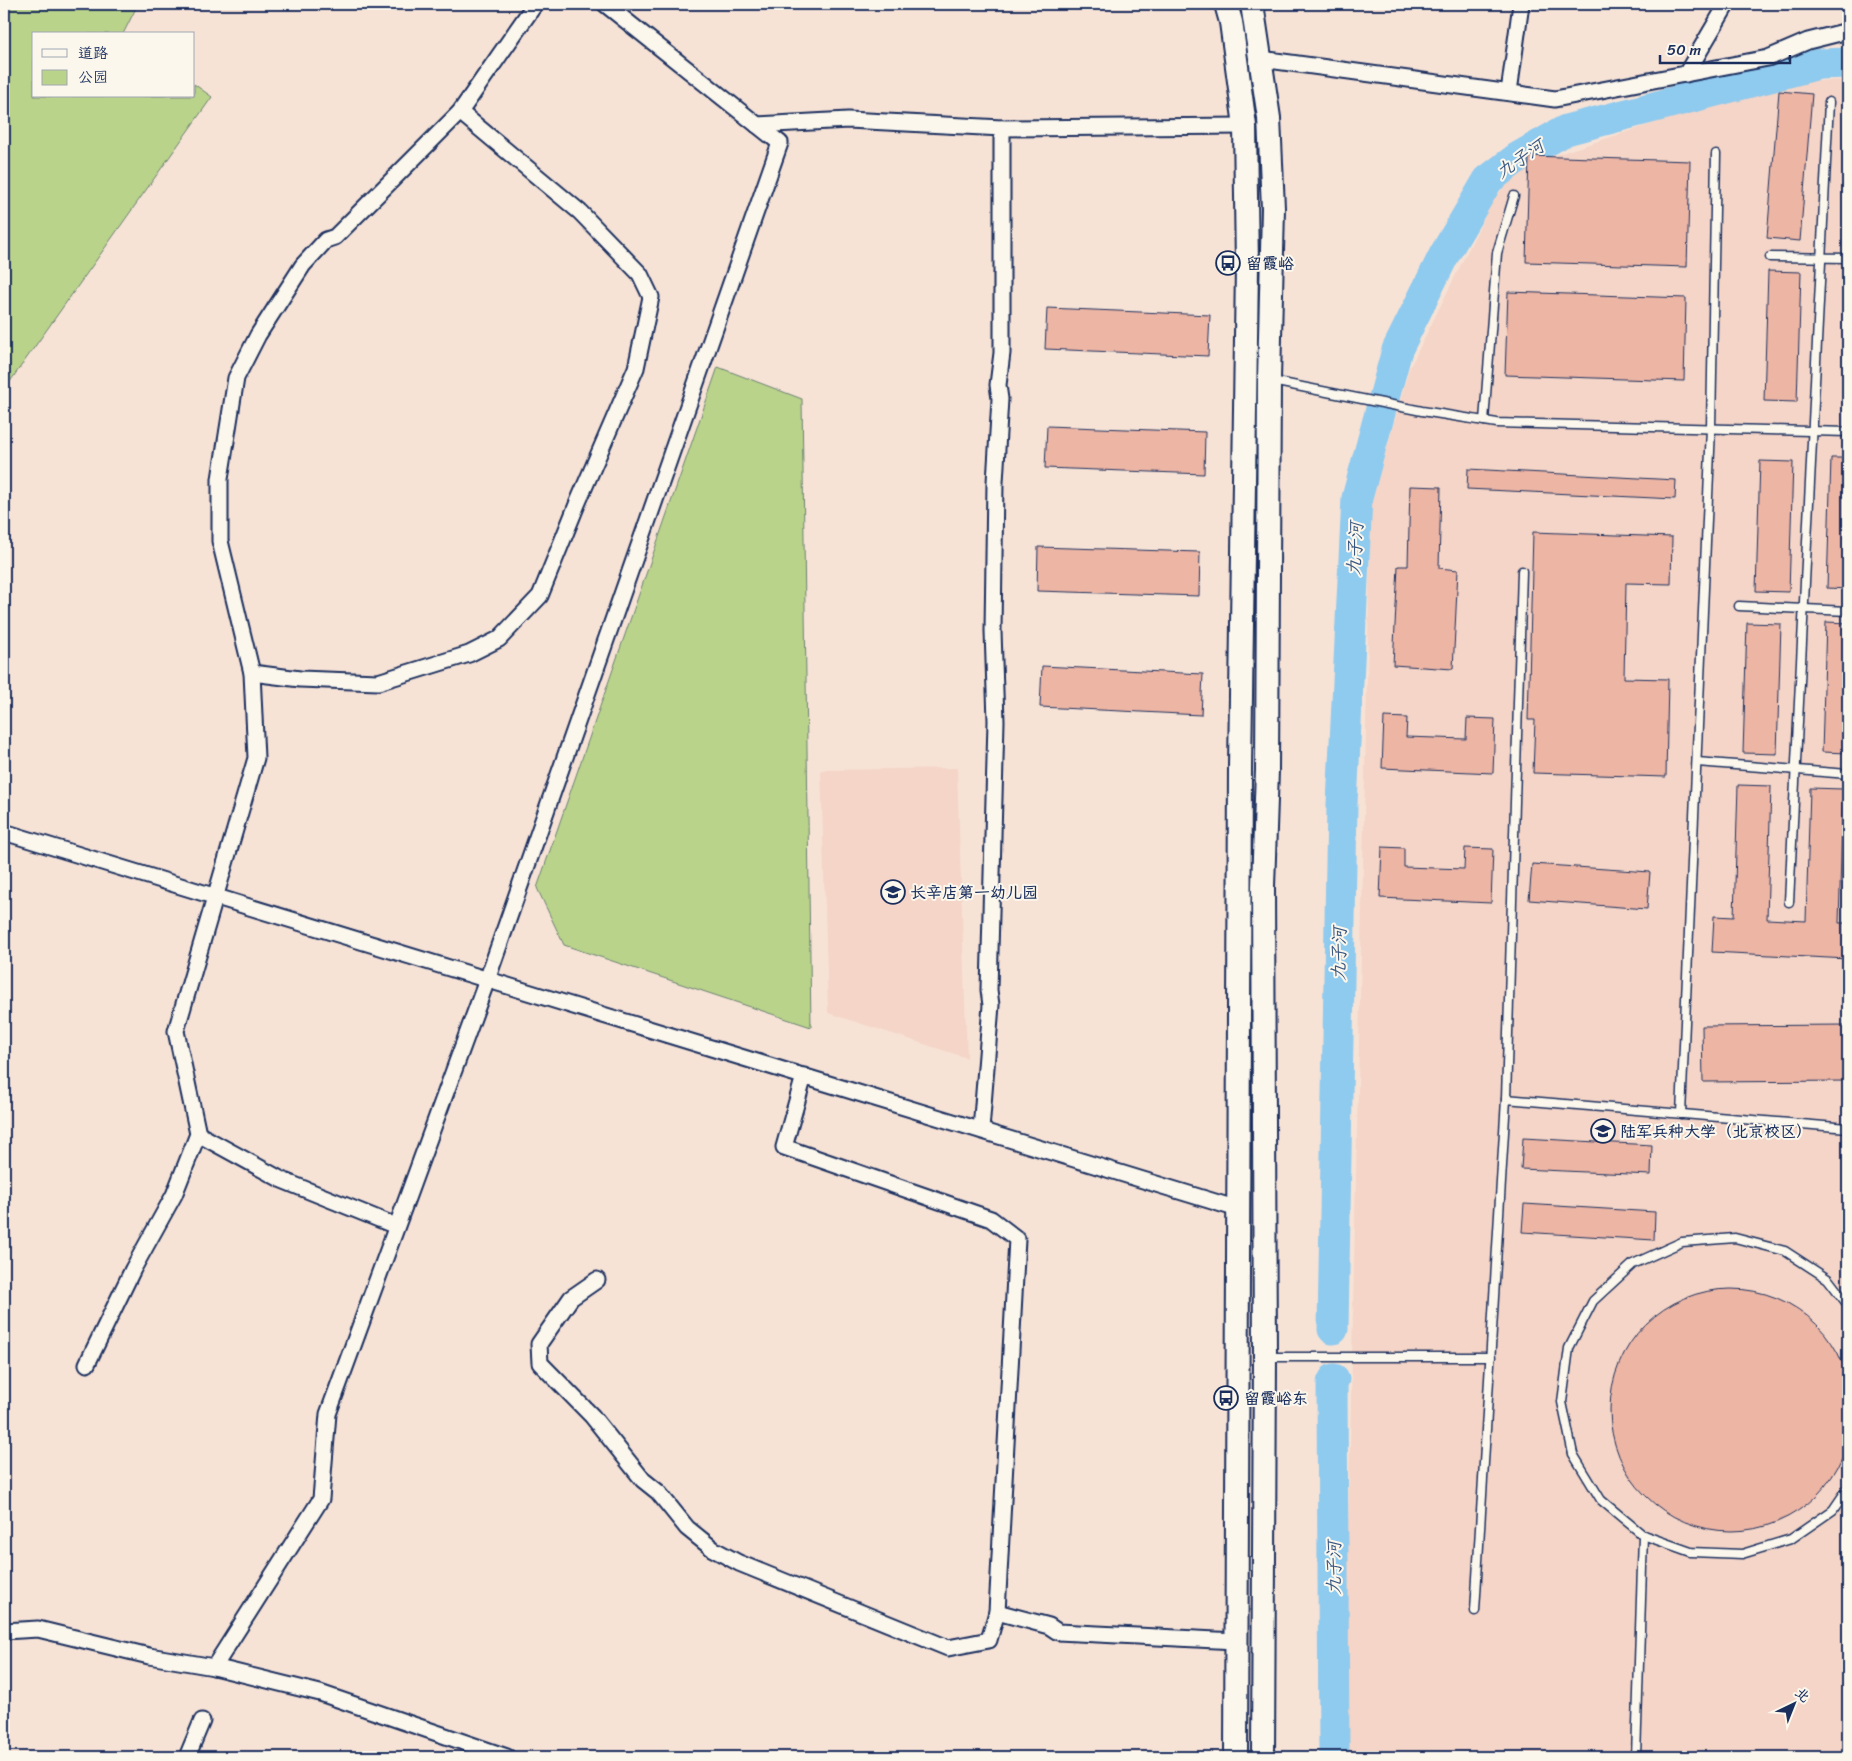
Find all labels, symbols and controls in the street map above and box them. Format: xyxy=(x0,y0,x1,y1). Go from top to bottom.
legend xyxy=(32,32,195,98)
scale bar xyxy=(1660,32,1790,64)
text: 50 m xyxy=(1667,37,1702,63)
text: 道路 xyxy=(78,40,108,66)
text: 公园 xyxy=(78,64,108,90)
water label: 九子河 xyxy=(1489,129,1554,187)
place label: 留霞峪 xyxy=(1246,249,1294,278)
bus stop icon: 留霞峪 xyxy=(1215,250,1241,276)
water label: 九子河 xyxy=(1338,518,1373,577)
place label: 长辛店第一幼儿园 xyxy=(910,878,1038,907)
school or university icon: 长辛店第一幼儿园 xyxy=(880,879,906,905)
water label: 九子河 xyxy=(1323,924,1356,981)
place label: 陆军兵种大学（北京校区） xyxy=(1620,1117,1812,1146)
school or university icon: 陆军兵种大学（北京校区） xyxy=(1590,1118,1616,1144)
place label: 留霞峪东 xyxy=(1244,1384,1308,1413)
bus stop icon: 留霞峪东 xyxy=(1213,1385,1239,1411)
water label: 九子河 xyxy=(1318,1538,1350,1595)
north arrow xyxy=(1770,1678,1820,1728)
text: 北 xyxy=(1789,1681,1816,1709)

